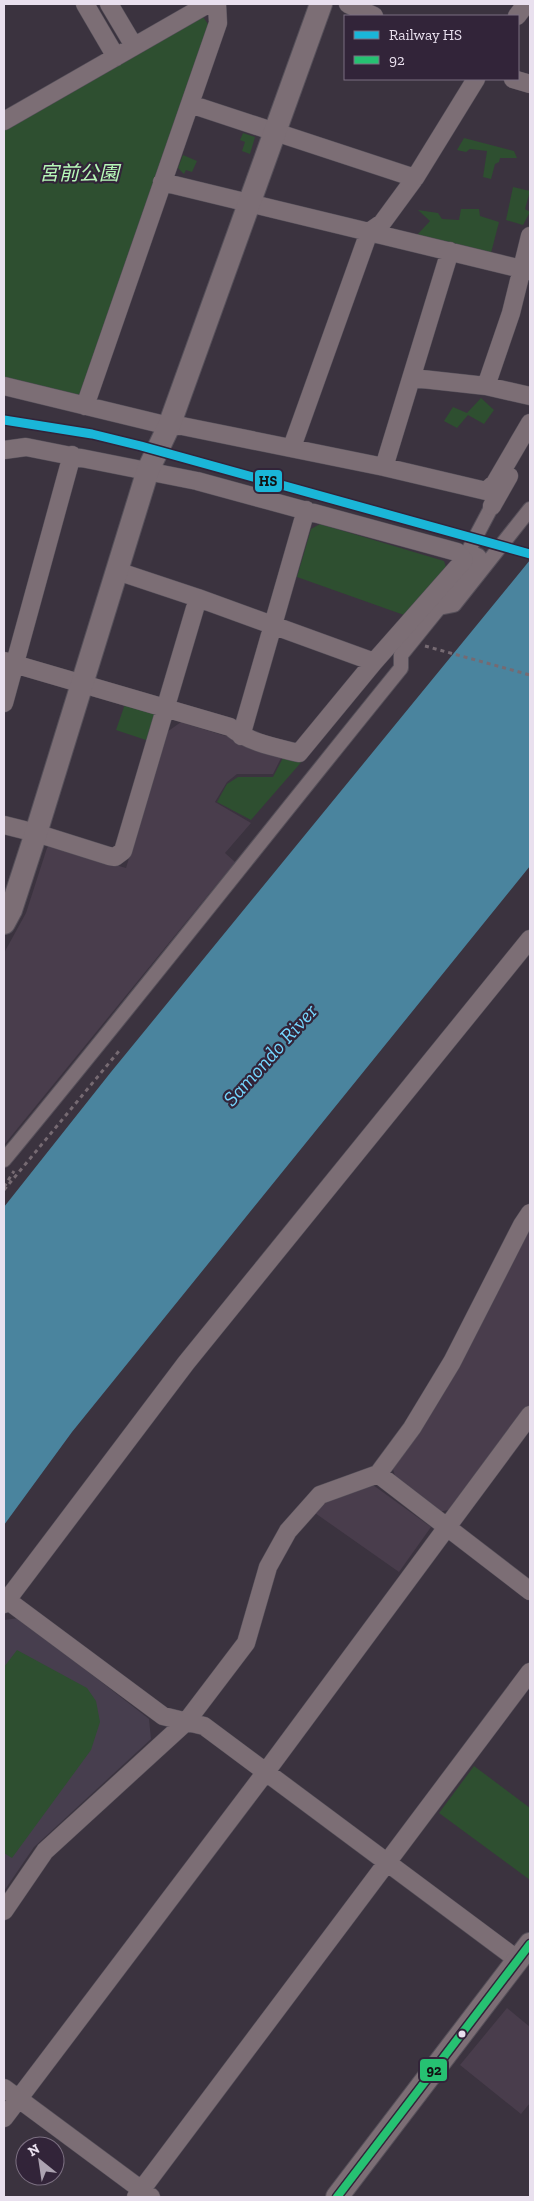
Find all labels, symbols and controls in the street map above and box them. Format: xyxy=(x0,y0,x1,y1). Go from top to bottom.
legend xyxy=(344,15,519,80)
text: Railway HS xyxy=(389,26,462,44)
text: 92 xyxy=(389,51,405,69)
park label: 宮前公園 xyxy=(39,161,122,185)
line badge: HS xyxy=(254,469,283,493)
text: HS xyxy=(259,473,277,490)
water label: Samondo River xyxy=(217,998,322,1111)
unlabelled marker xyxy=(457,2029,467,2039)
line badge: 92 xyxy=(419,2058,448,2082)
text: 92 xyxy=(426,2062,442,2079)
north arrow xyxy=(15,2136,65,2186)
text: N xyxy=(25,2140,43,2160)

